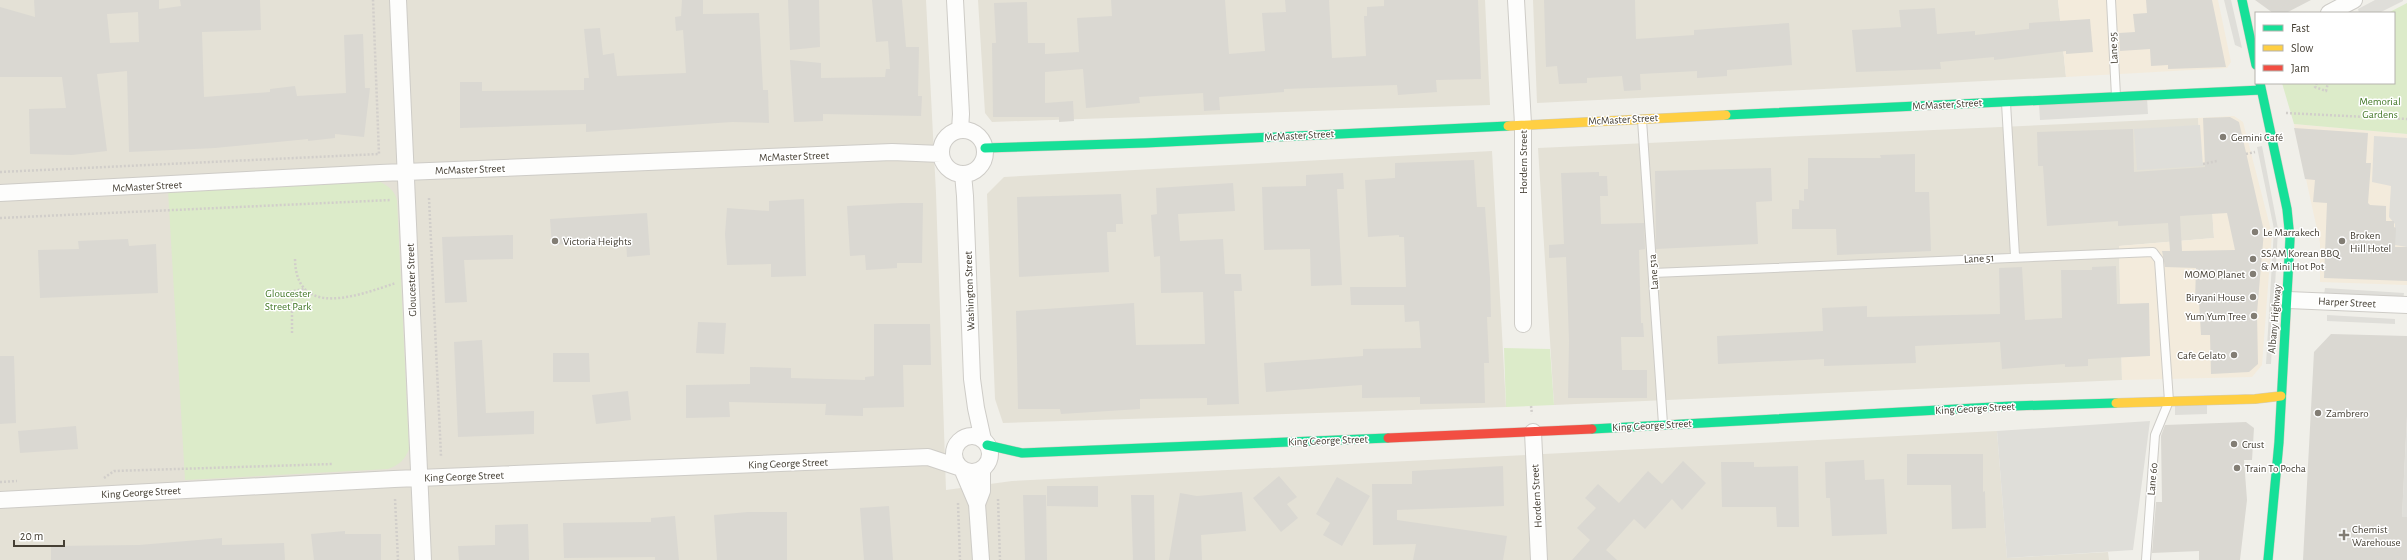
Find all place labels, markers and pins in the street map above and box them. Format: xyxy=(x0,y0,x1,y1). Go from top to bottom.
marker: Gemini Café xyxy=(2218,132,2228,142)
place label: Gemini Café xyxy=(2231,132,2283,143)
marker: Le Marrakech xyxy=(2250,227,2260,237)
place label: Le Marrakech xyxy=(2263,227,2320,238)
place label: Broken Hill Hotel xyxy=(2350,230,2391,254)
marker: Victoria Heights xyxy=(550,236,560,246)
place label: Victoria Heights xyxy=(563,236,632,247)
marker: Broken Hill Hotel xyxy=(2337,236,2347,246)
place label: SSAM Korean BBQ & Mini Hot Pot xyxy=(2261,248,2341,272)
marker: SSAM Korean BBQ & Mini Hot Pot xyxy=(2248,254,2258,264)
place label: MOMO Planet xyxy=(2184,269,2245,280)
marker: MOMO Planet xyxy=(2248,269,2258,279)
place label: Biryani House xyxy=(2186,292,2245,303)
marker: Biryani House xyxy=(2248,292,2258,302)
place label: Yum Yum Tree xyxy=(2185,311,2246,322)
marker: Yum Yum Tree xyxy=(2249,311,2259,321)
place label: Cafe Gelato xyxy=(2177,350,2226,361)
marker: Cafe Gelato xyxy=(2229,350,2239,360)
marker: Zambrero xyxy=(2313,408,2323,418)
place label: Zambrero xyxy=(2326,408,2369,419)
marker: Crust xyxy=(2229,439,2239,449)
place label: Crust xyxy=(2242,439,2265,450)
marker: Train To Pocha xyxy=(2232,463,2242,473)
place label: Train To Pocha xyxy=(2245,463,2306,474)
place label: Chemist Warehouse xyxy=(2352,524,2401,548)
marker: Chemist Warehouse xyxy=(2339,530,2349,540)

